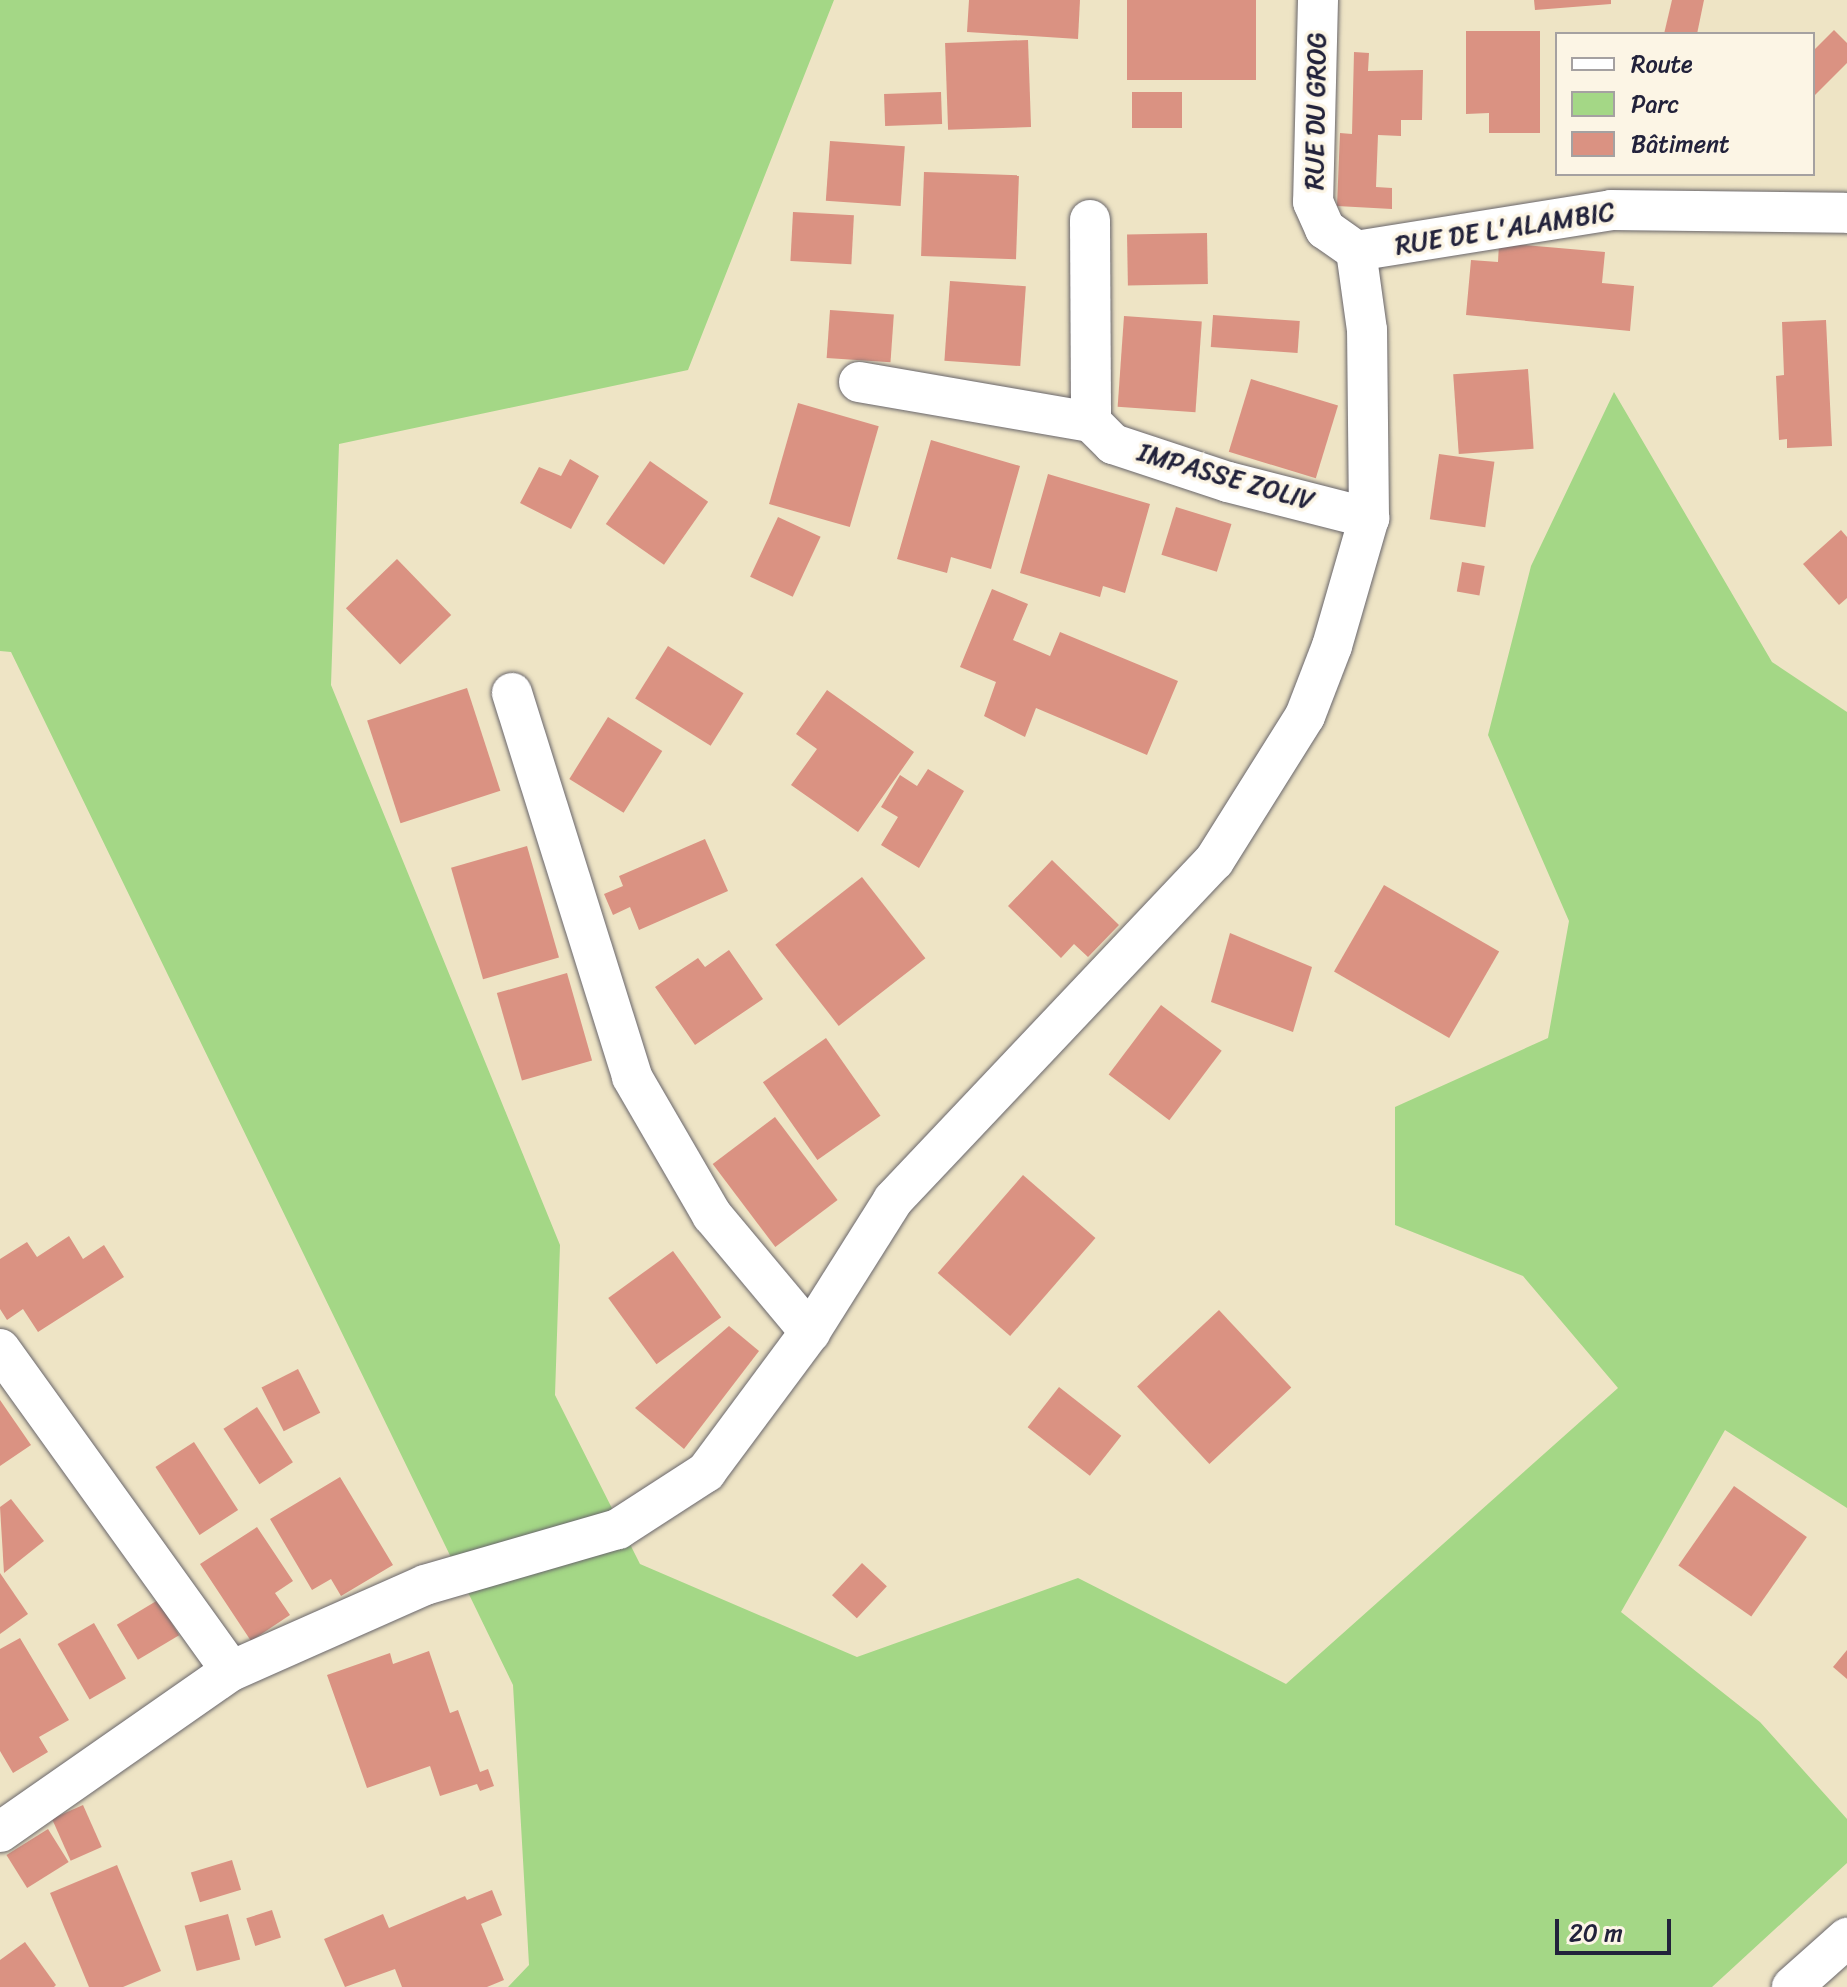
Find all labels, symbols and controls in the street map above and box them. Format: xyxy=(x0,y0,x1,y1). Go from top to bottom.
street label: RUE DU GROG xyxy=(1299,31,1333,191)
legend xyxy=(1555,32,1815,176)
text: Route xyxy=(1631,43,1693,85)
text: Parc xyxy=(1631,83,1679,125)
text: Bâtiment xyxy=(1631,123,1730,165)
street label: RUE DE L'ALAMBIC xyxy=(1394,196,1616,262)
street label: IMPASSE ZOLIV xyxy=(1134,437,1318,517)
scale bar xyxy=(1559,1903,1675,1953)
text: 20 m xyxy=(1569,1912,1623,1954)

